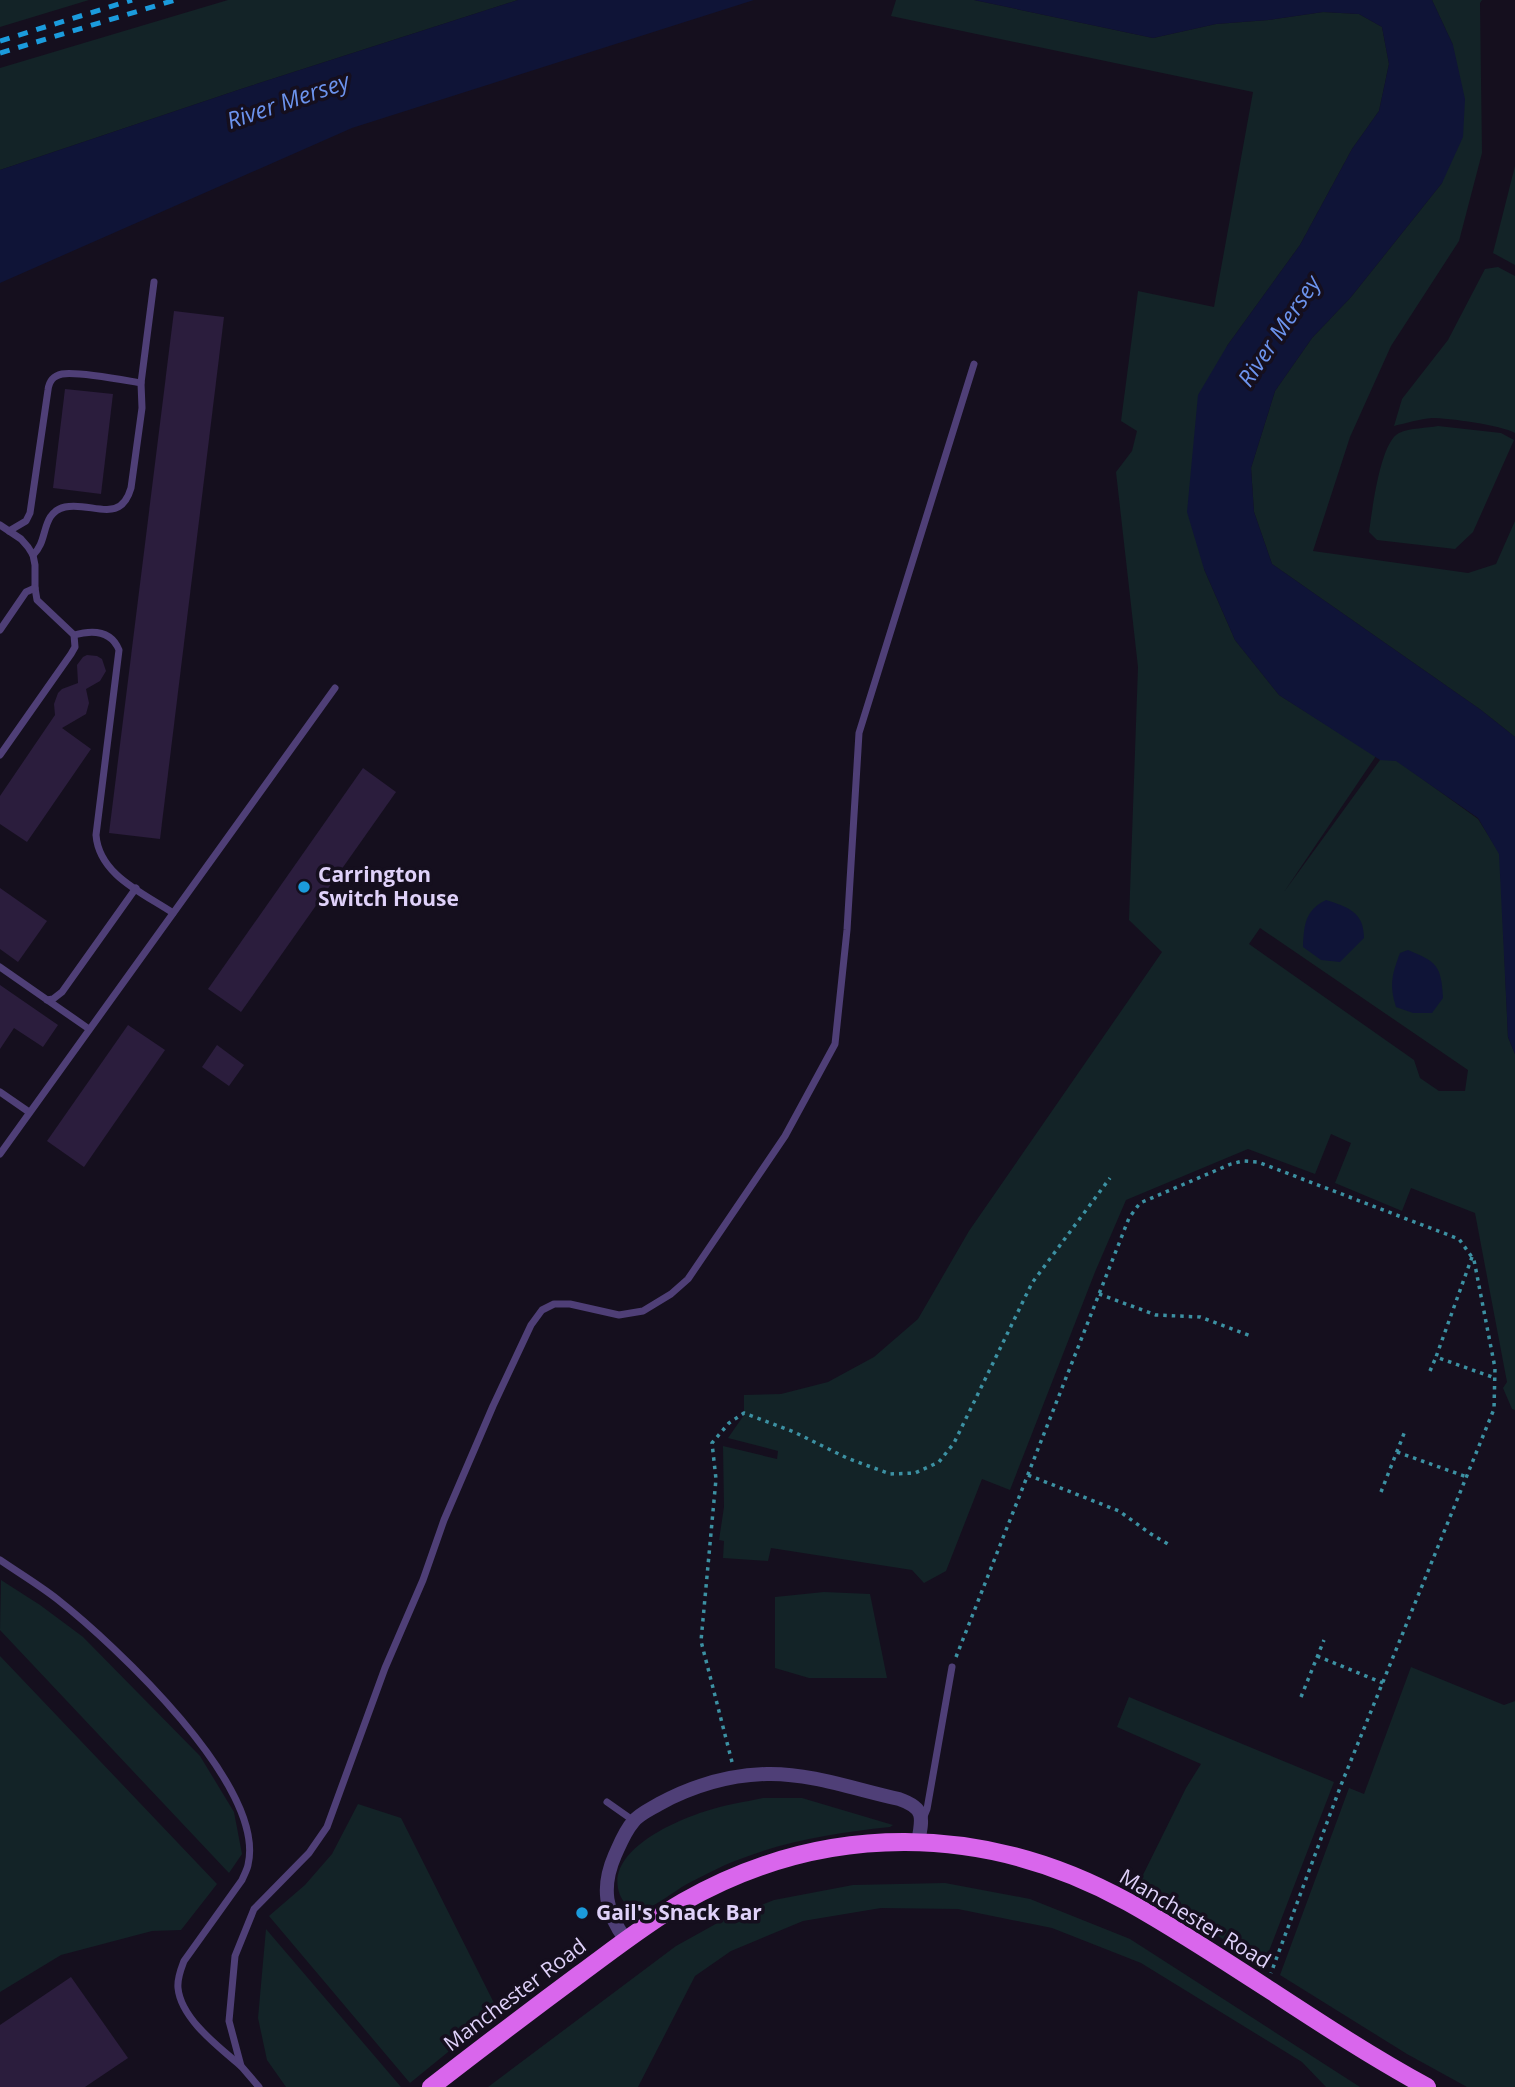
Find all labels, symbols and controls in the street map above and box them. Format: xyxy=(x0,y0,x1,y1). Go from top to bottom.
water label: River Mersey xyxy=(222,64,355,136)
water label: River Mersey xyxy=(1229,267,1328,392)
place label: Carrington Switch House xyxy=(318,860,459,912)
marker: Carrington Switch House xyxy=(296,879,312,895)
street label: Manchester Road xyxy=(1115,1862,1276,1974)
place label: Gail's Snack Bar xyxy=(596,1898,762,1926)
marker: Gail's Snack Bar xyxy=(574,1905,590,1921)
street label: Manchester Road xyxy=(437,1931,591,2057)

